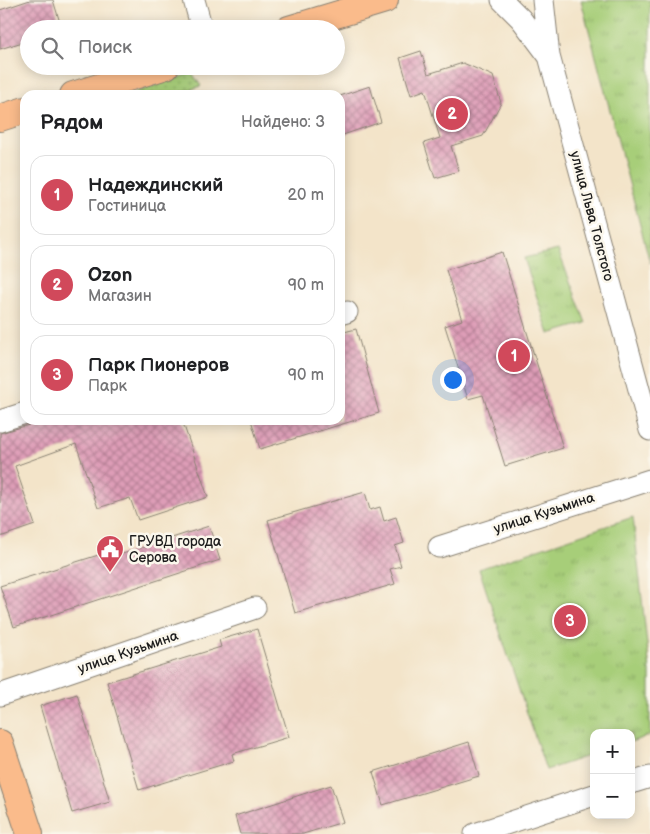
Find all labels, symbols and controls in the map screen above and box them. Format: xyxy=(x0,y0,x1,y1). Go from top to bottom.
search box xyxy=(20,20,345,75)
icon: search xyxy=(38,34,66,62)
text: Поиск xyxy=(78,36,132,59)
pin: 2 xyxy=(436,95,468,133)
text: Рядом xyxy=(40,110,103,135)
text: Найдено: 3 xyxy=(241,113,325,132)
street label: улица Льва Толстого xyxy=(566,149,618,283)
text: Надеждинский xyxy=(88,174,223,197)
text: 1 xyxy=(54,186,60,205)
text: 20 m xyxy=(288,186,324,205)
text: Гостиница xyxy=(88,197,166,216)
text: Ozon xyxy=(88,264,132,287)
text: 2 xyxy=(52,276,62,295)
text: 90 m xyxy=(288,276,324,295)
text: Магазин xyxy=(88,287,152,306)
pin: 1 xyxy=(498,337,530,375)
text: Парк Пионеров xyxy=(88,354,229,377)
text: 3 xyxy=(52,366,62,385)
text: 90 m xyxy=(288,366,324,385)
your location xyxy=(440,367,466,393)
text: Парк xyxy=(88,377,127,396)
street label: улица Кузьмина xyxy=(491,488,597,537)
place label: ГРУВД города Серова xyxy=(129,533,222,566)
public building icon: ГРУВД города Серова xyxy=(95,534,125,573)
pin: 3 xyxy=(554,602,586,640)
street label: улица Кузьмина xyxy=(76,627,181,677)
map controls xyxy=(590,729,635,819)
button: + xyxy=(590,729,635,774)
button: − xyxy=(590,774,635,819)

